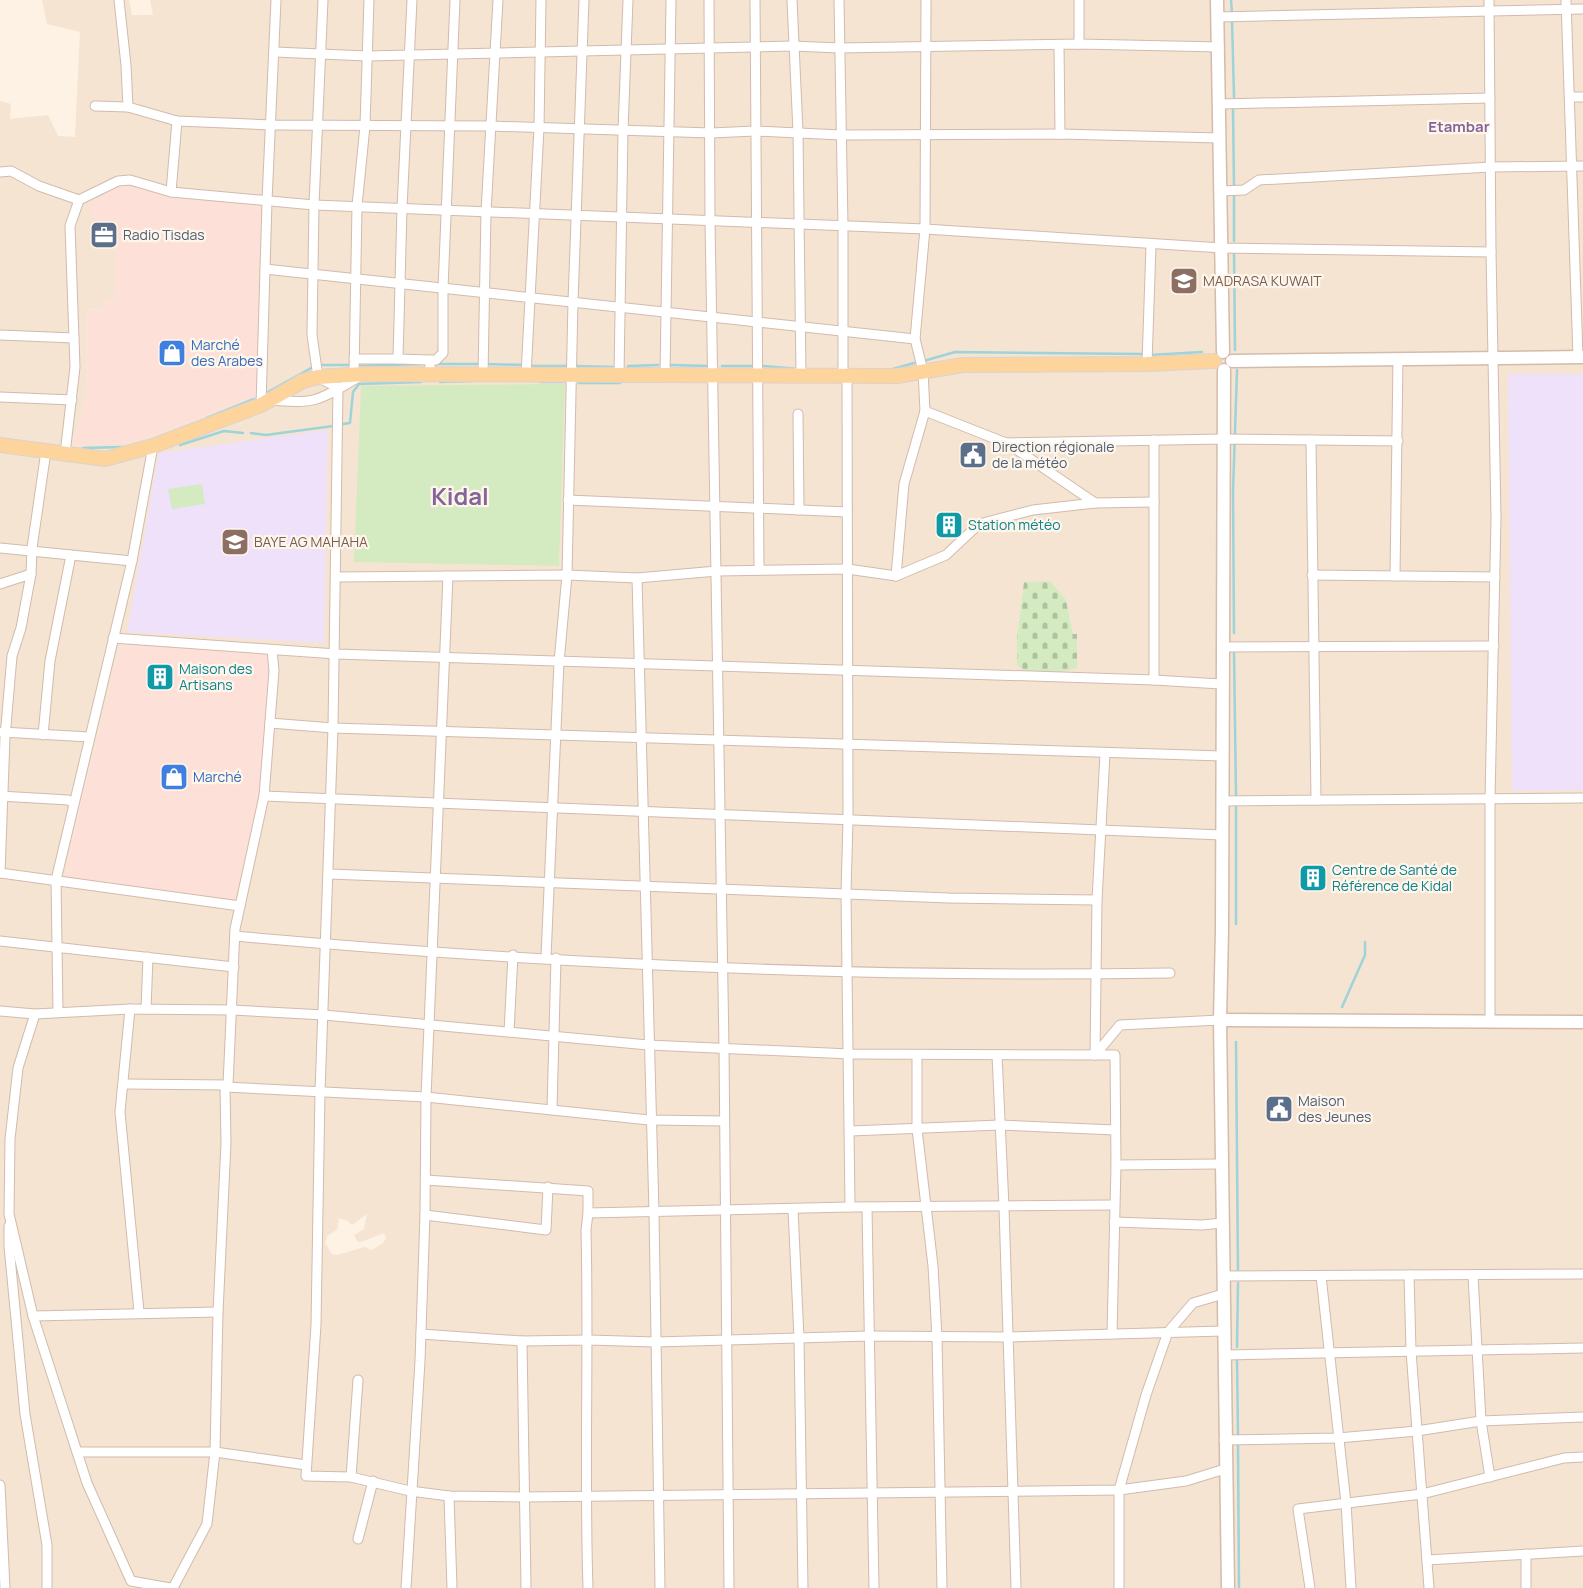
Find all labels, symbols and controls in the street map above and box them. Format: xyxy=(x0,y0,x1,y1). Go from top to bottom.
district label: Etambar xyxy=(1428,116,1490,137)
office icon: Radio Tisdas xyxy=(89,220,119,250)
place label: Radio Tisdas xyxy=(123,225,205,244)
school or university icon: MADRASA KUWAIT xyxy=(1169,266,1199,296)
place label: MADRASA KUWAIT xyxy=(1203,271,1322,290)
place label: Marché des Arabes xyxy=(191,335,263,370)
shop icon: Marché des Arabes xyxy=(157,338,187,368)
place label: Direction régionale de la météo xyxy=(992,437,1114,472)
public building icon: Direction régionale de la météo xyxy=(958,440,988,470)
district label: Kidal xyxy=(431,479,489,512)
building icon: Station météo xyxy=(934,510,964,540)
place label: Station météo xyxy=(968,515,1060,534)
school or university icon: BAYE AG MAHAHA xyxy=(220,527,250,557)
place label: BAYE AG MAHAHA xyxy=(254,532,368,551)
place label: Maison des Artisans xyxy=(179,659,252,694)
building icon: Maison des Artisans xyxy=(145,662,175,692)
shop icon: Marché xyxy=(159,762,189,792)
place label: Marché xyxy=(193,767,242,786)
place label: Centre de Santé de Référence de Kidal xyxy=(1332,860,1457,895)
building icon: Centre de Santé de Référence de Kidal xyxy=(1298,863,1328,893)
place label: Maison des Jeunes xyxy=(1298,1091,1371,1126)
public building icon: Maison des Jeunes xyxy=(1264,1094,1294,1124)

